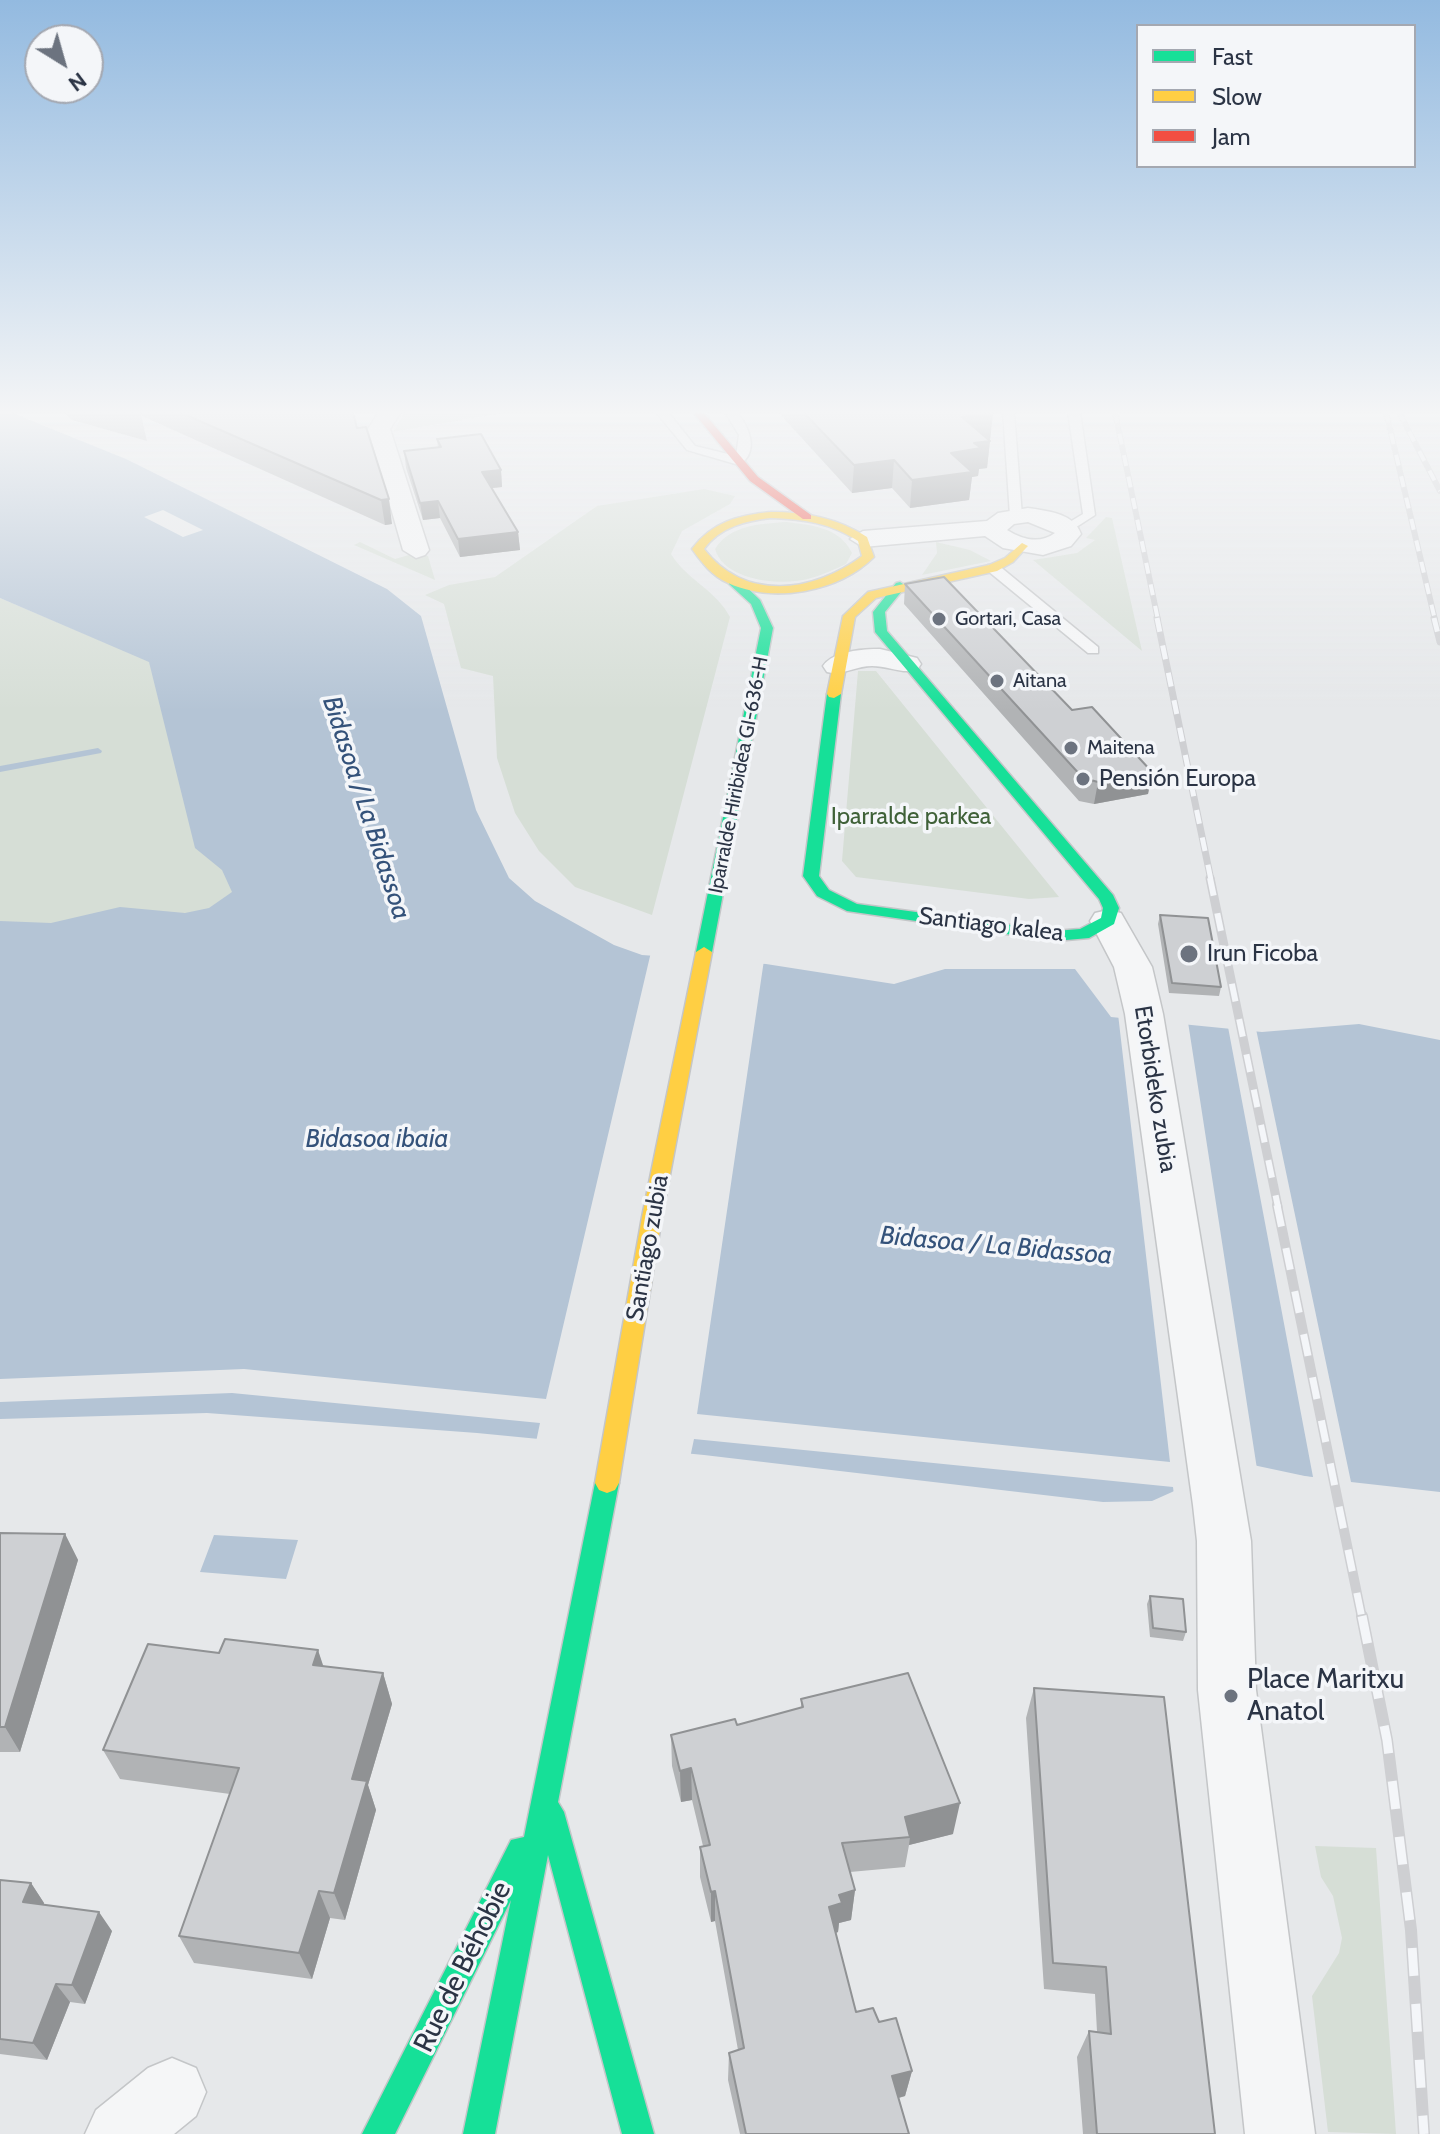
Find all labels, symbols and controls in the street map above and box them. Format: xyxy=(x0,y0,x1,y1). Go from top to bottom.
north arrow xyxy=(24,24,104,104)
legend xyxy=(1136,24,1416,168)
text: Fast xyxy=(1212,42,1253,71)
text: N xyxy=(63,67,92,97)
text: Slow xyxy=(1212,82,1262,111)
text: Jam xyxy=(1212,122,1250,151)
place label: Gortari, Casa xyxy=(955,607,1061,631)
marker: Gortari, Casa xyxy=(930,610,948,628)
street label: Iparralde Hiribidea GI-636-H xyxy=(704,654,774,896)
place label: Aitana xyxy=(1013,669,1067,693)
marker: Aitana xyxy=(988,672,1006,690)
water label: Bidasoa / La Bidassoa xyxy=(315,693,417,923)
place label: Maitena xyxy=(1087,736,1155,760)
marker: Maitena xyxy=(1062,739,1080,757)
place label: Pensión Europa xyxy=(1099,765,1256,793)
marker: Pensión Europa xyxy=(1074,770,1092,788)
park label: Iparralde parkea xyxy=(831,803,991,831)
street label: Santiago kalea xyxy=(917,902,1065,948)
place label: Irun Ficoba xyxy=(1207,940,1318,968)
marker: Irun Ficoba xyxy=(1178,943,1200,965)
street label: Etorbideko zubia xyxy=(1128,1004,1182,1174)
water label: Bidasoa ibaia xyxy=(305,1123,449,1155)
street label: Santiago zubia xyxy=(621,1173,675,1323)
water label: Bidasoa / La Bidassoa xyxy=(879,1220,1113,1272)
place label: Place Maritxu Anatol xyxy=(1247,1663,1404,1729)
marker: Place Maritxu Anatol xyxy=(1222,1687,1240,1705)
street label: Rue de Béhobie xyxy=(407,1876,519,2058)

